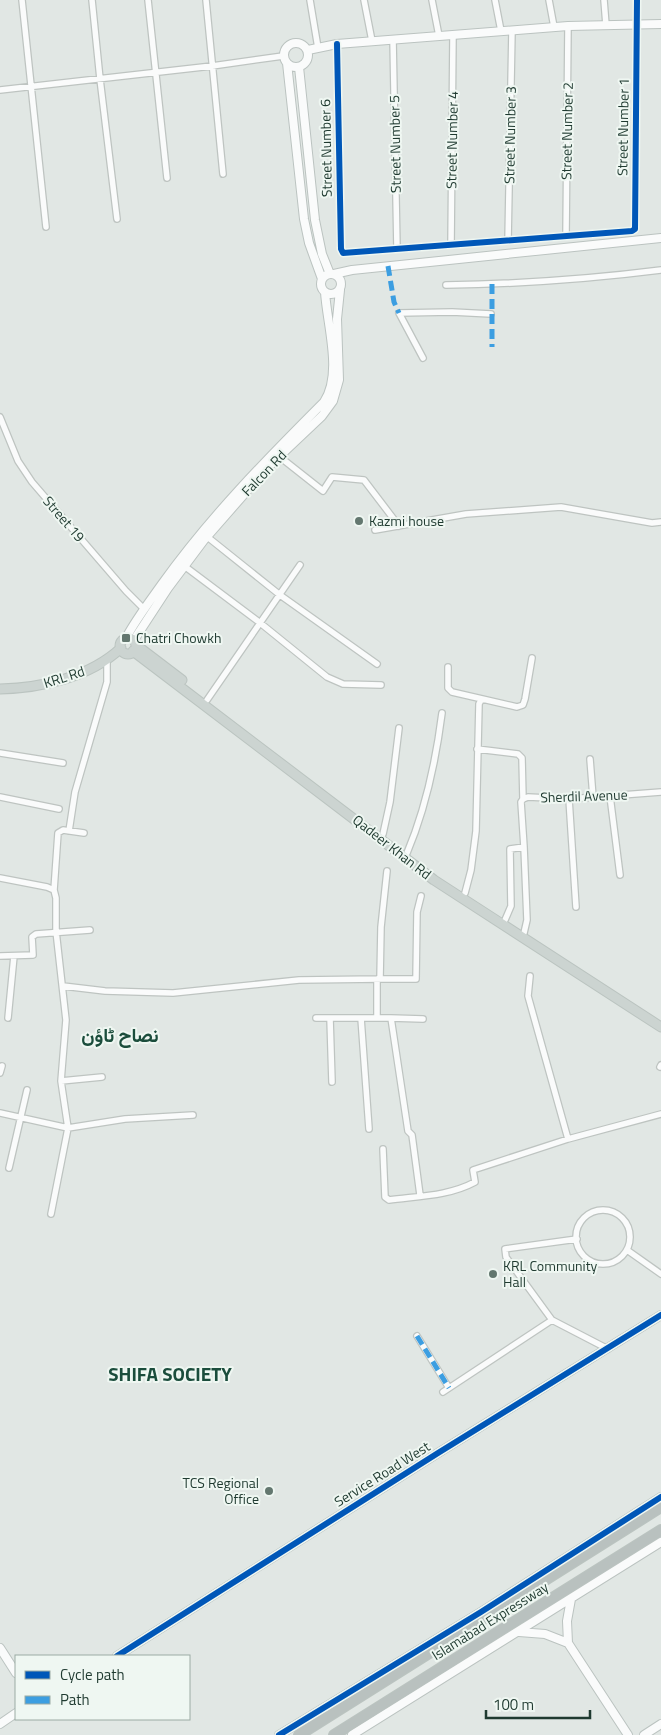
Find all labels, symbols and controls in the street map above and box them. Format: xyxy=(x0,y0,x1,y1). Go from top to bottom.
street label: Street Number 1 xyxy=(611,78,634,176)
street label: Street Number 2 xyxy=(555,82,578,180)
street label: Street Number 3 xyxy=(498,86,521,184)
street label: Street Number 4 xyxy=(440,91,463,189)
street label: Street Number 5 xyxy=(383,95,406,193)
street label: Street Number 6 xyxy=(314,99,337,197)
street label: Falcon Rd xyxy=(236,445,291,500)
street label: Street 19 xyxy=(38,491,90,546)
place label: Kazmi house xyxy=(369,510,444,531)
marker: Kazmi house xyxy=(353,515,365,527)
place label: Chatri Chowkh xyxy=(136,627,221,648)
marker: Chatri Chowkh xyxy=(120,632,132,644)
street label: KRL Rd xyxy=(40,660,87,693)
street label: Sherdil Avenue xyxy=(540,783,628,808)
street label: Qadeer Khan Rd xyxy=(349,809,436,884)
district label: نصاح ٹاؤن xyxy=(81,1020,159,1049)
place label: KRL Community Hall xyxy=(503,1255,598,1292)
marker: KRL Community Hall xyxy=(487,1268,499,1280)
district label: SHIFA SOCIETY xyxy=(108,1359,232,1388)
street label: Service Road West xyxy=(330,1436,434,1511)
place label: TCS Regional Office xyxy=(183,1472,259,1509)
marker: TCS Regional Office xyxy=(263,1485,275,1497)
street label: Islamabad Expressway xyxy=(427,1576,552,1665)
legend xyxy=(15,1655,190,1720)
text: Cycle path xyxy=(60,1663,125,1686)
text: Path xyxy=(60,1688,90,1711)
scale bar xyxy=(486,1688,590,1720)
text: 100 m xyxy=(493,1693,534,1716)

